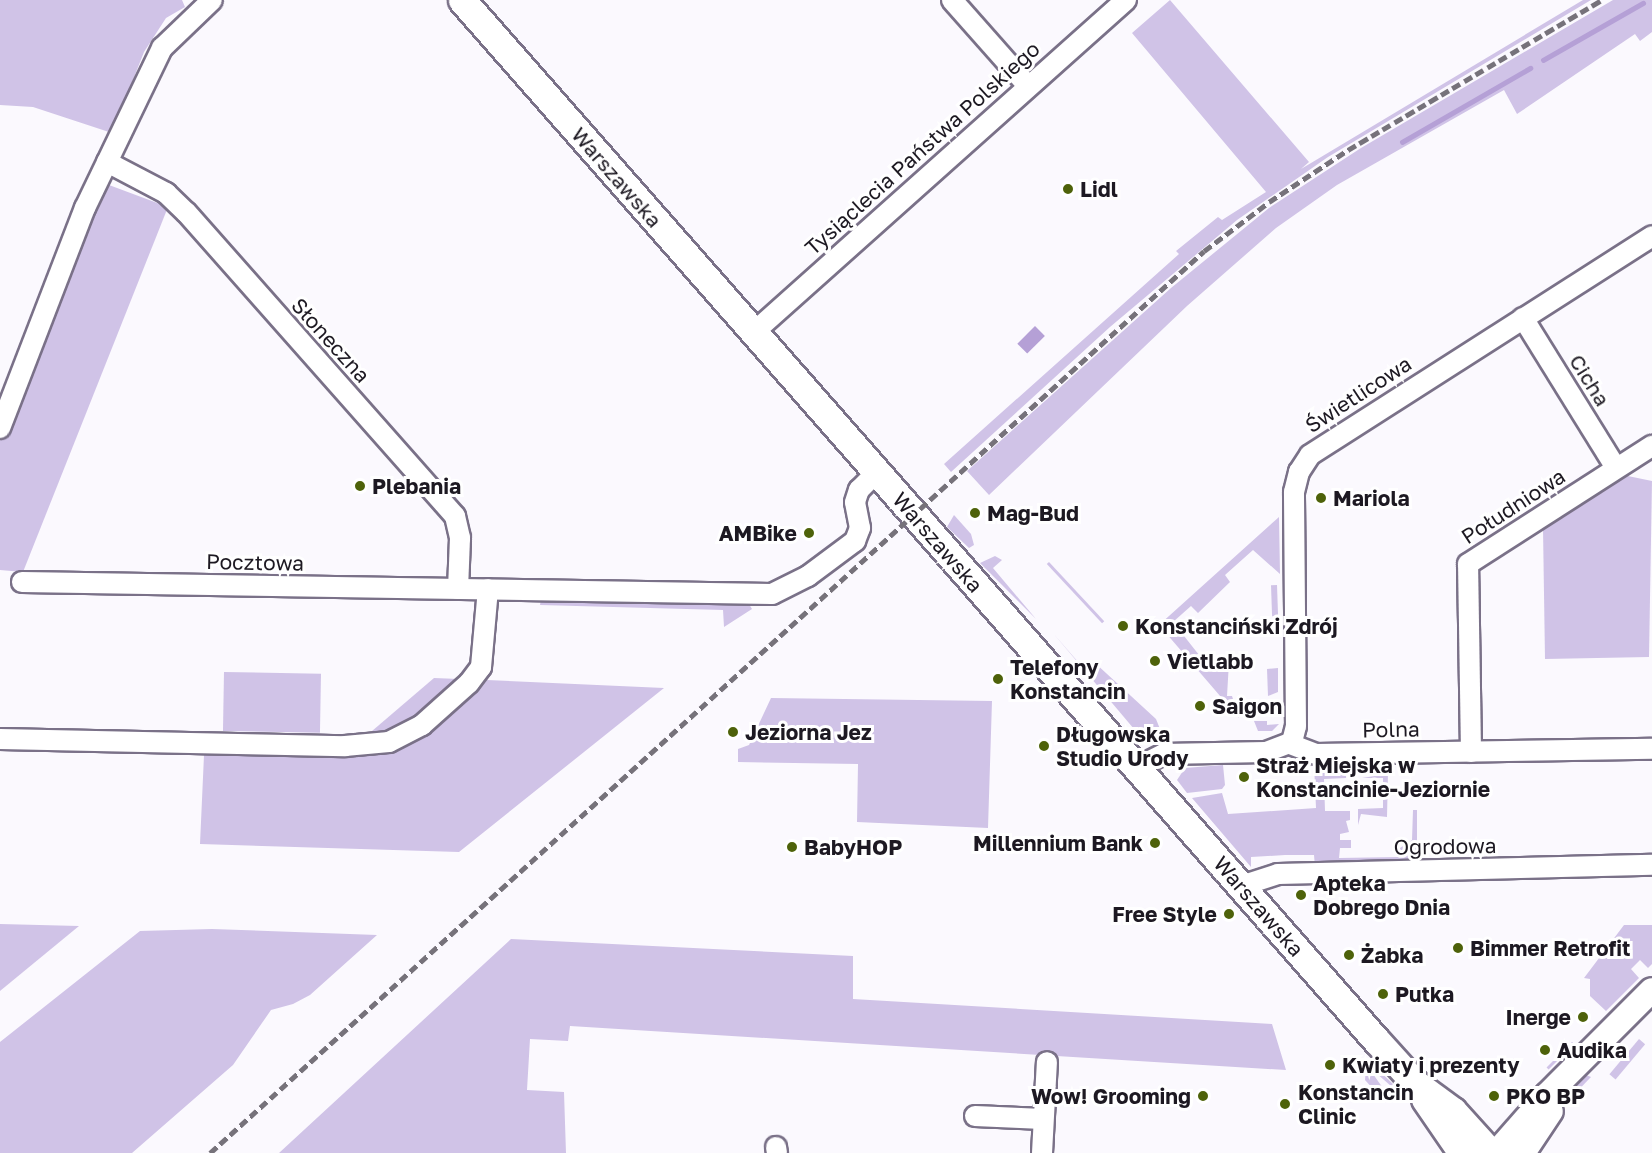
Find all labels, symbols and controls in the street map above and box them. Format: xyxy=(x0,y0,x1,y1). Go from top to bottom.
street label: Tysiąclecia Państwa Polskiego xyxy=(799,36,1045,260)
street label: Warszawska xyxy=(567,122,667,232)
place label: Lidl xyxy=(1080,176,1118,202)
marker: Lidl xyxy=(1061,182,1075,196)
street label: Słoneczna xyxy=(287,293,375,387)
street label: Świetlicowa xyxy=(1300,350,1416,438)
street label: Cicha xyxy=(1564,350,1616,410)
street label: Południowa xyxy=(1456,463,1570,549)
place label: Plebania xyxy=(372,473,461,499)
marker: Plebania xyxy=(353,479,367,493)
place label: Mariola xyxy=(1333,485,1410,511)
street label: Warszawska xyxy=(888,487,988,597)
marker: Mariola xyxy=(1314,491,1328,505)
place label: Mag-Bud xyxy=(987,500,1079,526)
marker: Mag-Bud xyxy=(968,506,982,520)
place label: AMBike xyxy=(719,520,797,546)
marker: AMBike xyxy=(802,526,816,540)
street label: Pocztowa xyxy=(206,549,304,575)
place label: Konstanciński Zdrój xyxy=(1135,613,1338,639)
marker: Konstanciński Zdrój xyxy=(1116,619,1130,633)
place label: Vietlabb xyxy=(1167,648,1253,674)
place label: Telefony Konstancin xyxy=(1010,654,1126,704)
marker: Vietlabb xyxy=(1148,654,1162,668)
marker: Telefony Konstancin xyxy=(991,672,1005,686)
place label: Saigon xyxy=(1212,693,1282,719)
marker: Saigon xyxy=(1193,699,1207,713)
street label: Polna xyxy=(1362,716,1420,742)
place label: Jeziorna Jez xyxy=(745,719,872,745)
place label: Długowska Studio Urody xyxy=(1056,721,1189,771)
marker: Jeziorna Jez xyxy=(726,725,740,739)
marker: Długowska Studio Urody xyxy=(1037,739,1051,753)
place label: Straż Miejska w Konstancinie-Jeziornie xyxy=(1256,752,1490,802)
marker: Straż Miejska w Konstancinie-Jeziornie xyxy=(1237,770,1251,784)
place label: Millennium Bank xyxy=(973,830,1143,856)
street label: Ogrodowa xyxy=(1393,833,1497,859)
place label: BabyHOP xyxy=(804,834,902,860)
marker: Millennium Bank xyxy=(1148,836,1162,850)
marker: BabyHOP xyxy=(785,840,799,854)
street label: Warszawska xyxy=(1209,851,1309,961)
place label: Apteka Dobrego Dnia xyxy=(1313,870,1450,920)
marker: Apteka Dobrego Dnia xyxy=(1294,888,1308,902)
place label: Free Style xyxy=(1112,901,1217,927)
marker: Free Style xyxy=(1222,907,1236,921)
place label: Bimmer Retrofit xyxy=(1470,935,1630,961)
marker: Bimmer Retrofit xyxy=(1451,941,1465,955)
place label: Żabka xyxy=(1361,942,1423,968)
marker: Żabka xyxy=(1342,948,1356,962)
place label: Putka xyxy=(1395,981,1454,1007)
marker: Putka xyxy=(1376,987,1390,1001)
place label: Inerge xyxy=(1506,1004,1571,1030)
marker: Inerge xyxy=(1576,1010,1590,1024)
place label: Audika xyxy=(1557,1037,1627,1063)
marker: Audika xyxy=(1538,1043,1552,1057)
place label: Kwiaty i prezenty xyxy=(1342,1052,1520,1078)
marker: Kwiaty i prezenty xyxy=(1323,1058,1337,1072)
place label: Konstancin Clinic xyxy=(1298,1079,1414,1129)
place label: Wow! Grooming xyxy=(1031,1083,1191,1109)
place label: PKO BP xyxy=(1506,1083,1585,1109)
marker: Wow! Grooming xyxy=(1196,1089,1210,1103)
marker: PKO BP xyxy=(1487,1089,1501,1103)
marker: Konstancin Clinic xyxy=(1276,1095,1294,1113)

